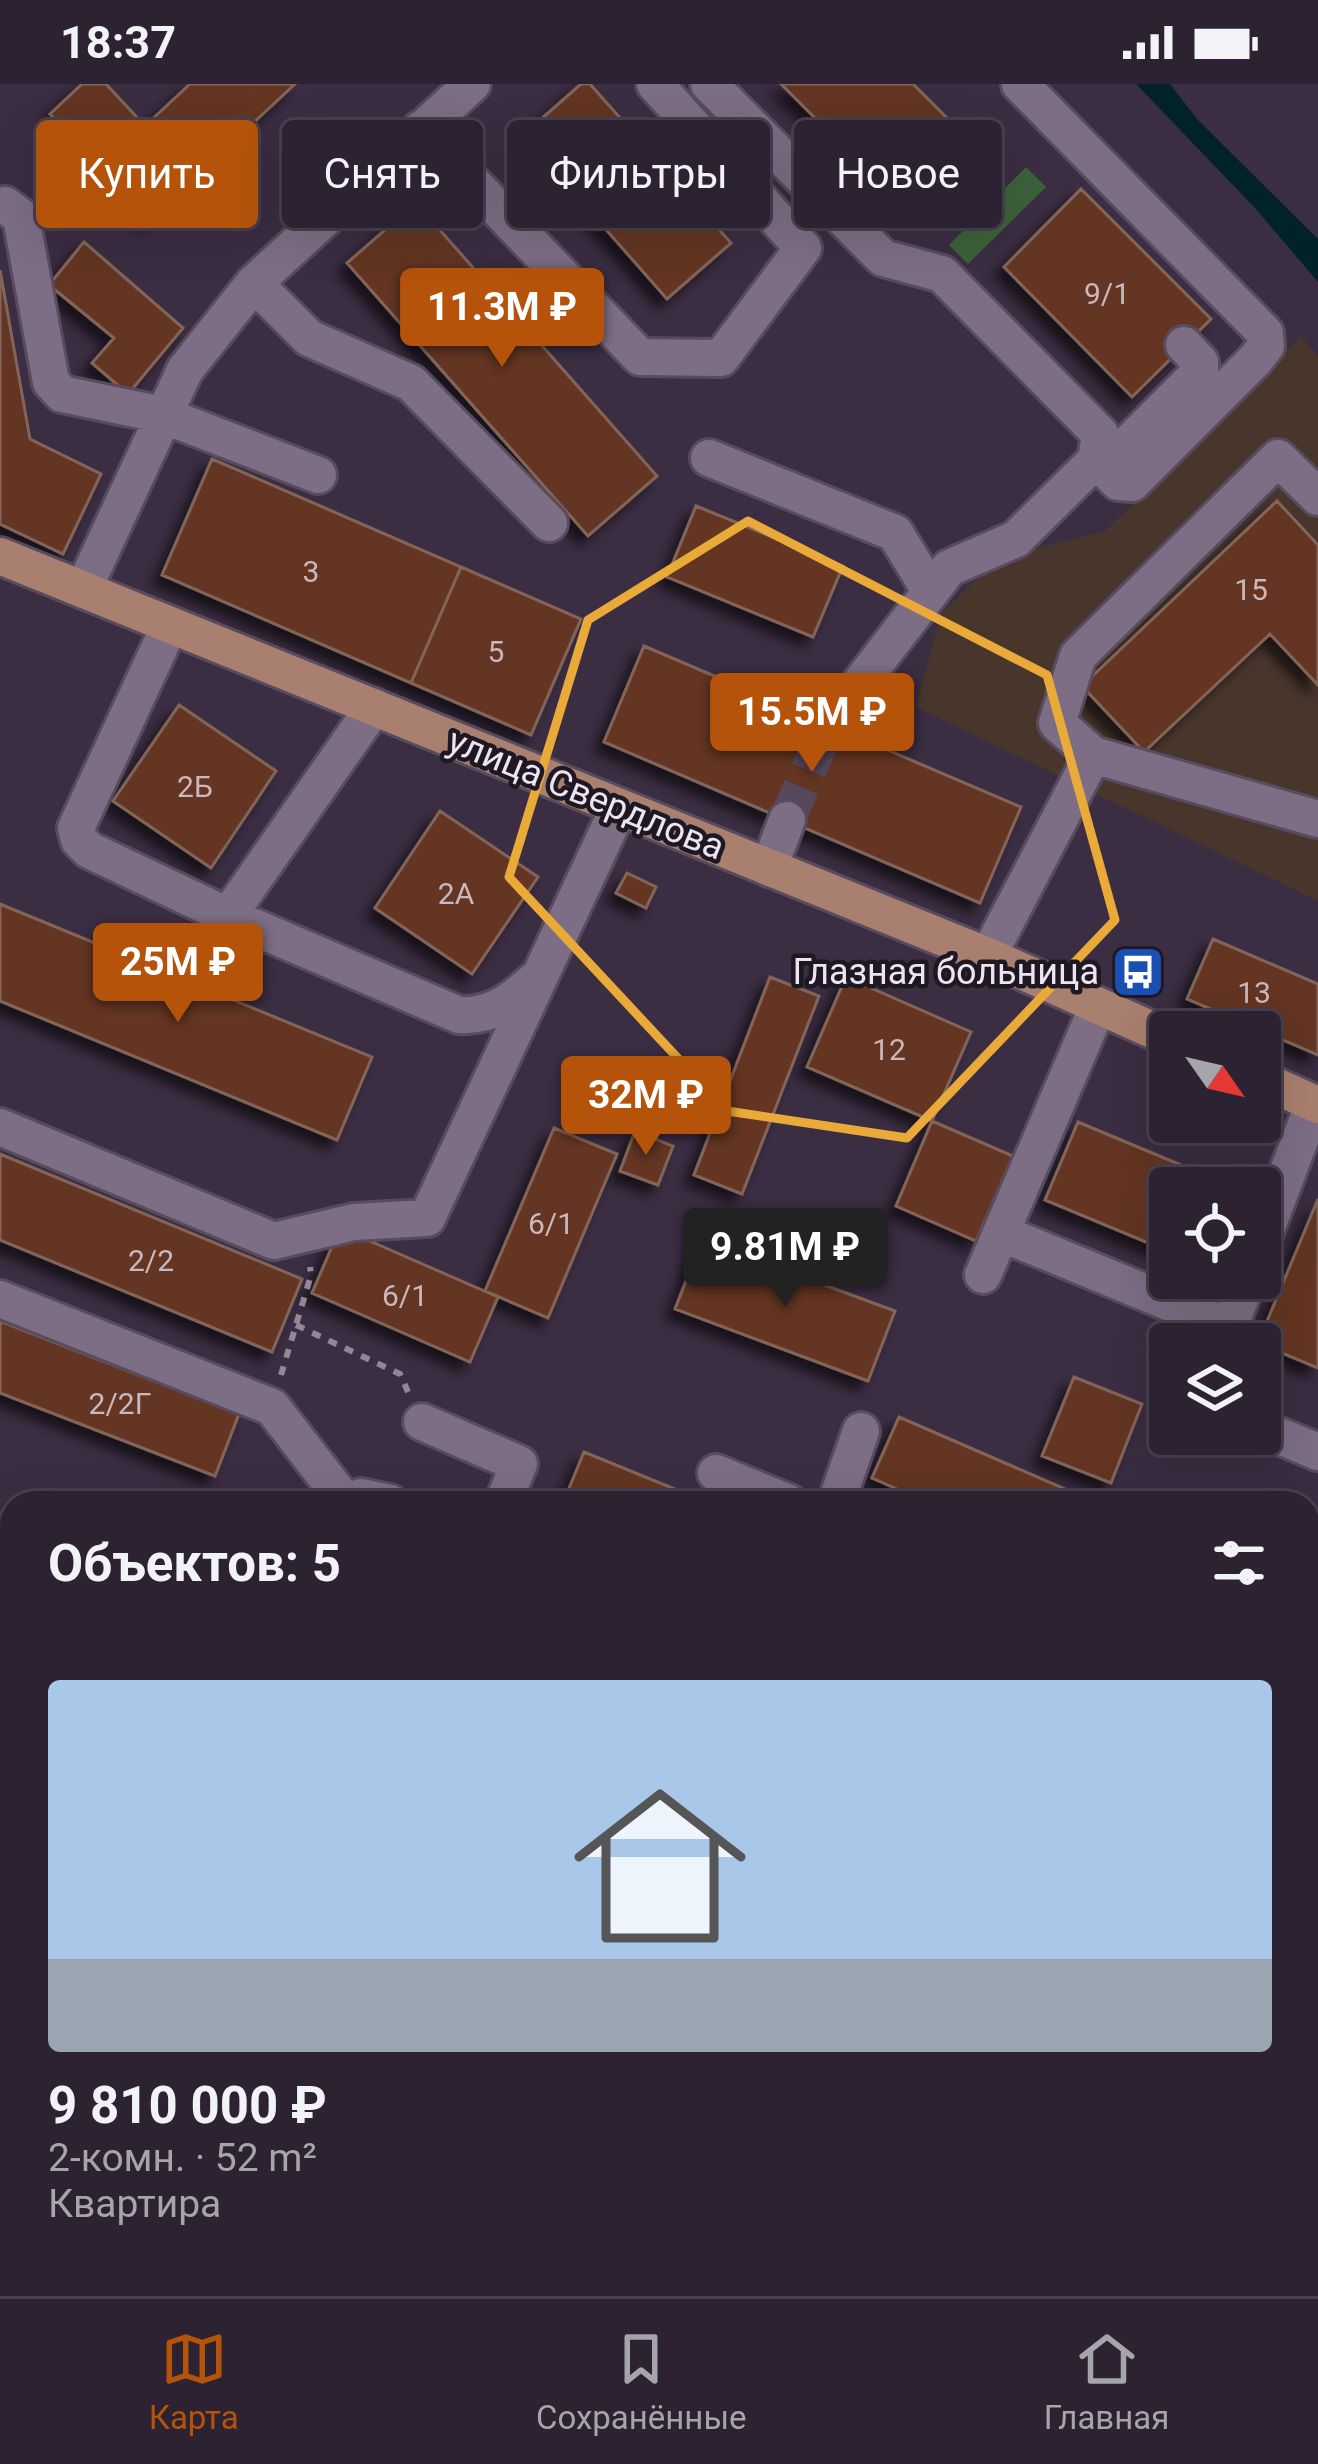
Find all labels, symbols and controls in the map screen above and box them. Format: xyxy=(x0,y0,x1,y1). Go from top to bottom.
text: 18:37 xyxy=(60,16,176,69)
chip: Купить xyxy=(36,120,258,228)
chip: Снять xyxy=(282,120,483,228)
chip: Фильтры xyxy=(507,120,770,228)
chip: Новое xyxy=(794,120,1002,228)
pin: 11.3M ₽ xyxy=(391,268,613,370)
house number: 9/1 xyxy=(1084,276,1130,311)
text: 11.3M ₽ xyxy=(427,284,577,330)
house number: 3 xyxy=(303,554,319,589)
house number: 15 xyxy=(1234,572,1268,607)
house number: 5 xyxy=(488,634,504,669)
pin: 15.5M ₽ xyxy=(701,673,923,775)
text: 15.5M ₽ xyxy=(737,689,887,735)
street label: улица Свердлова xyxy=(442,719,730,869)
house number: 2Б xyxy=(177,769,213,804)
house number: 2А xyxy=(438,876,475,911)
pin: 25M ₽ xyxy=(94,923,262,1025)
text: 25M ₽ xyxy=(120,939,236,985)
bus stop icon: Глазная больница xyxy=(1110,944,1166,1000)
place label: Глазная больница xyxy=(793,951,1099,993)
house number: 13 xyxy=(1237,975,1271,1010)
north arrow xyxy=(1149,1011,1281,1143)
map controls xyxy=(1149,1011,1281,1455)
house number: 12 xyxy=(872,1032,906,1067)
pin: 32M ₽ xyxy=(562,1056,730,1158)
text: 32M ₽ xyxy=(588,1072,704,1118)
button: locate xyxy=(1149,1167,1281,1299)
house number: 6/1 xyxy=(528,1206,574,1241)
pin: 9.81M ₽ xyxy=(674,1208,896,1310)
text: 9.81M ₽ xyxy=(710,1224,860,1270)
house number: 2/2 xyxy=(128,1243,174,1278)
house number: 6/1 xyxy=(382,1278,428,1313)
button: layers xyxy=(1149,1323,1281,1455)
house number: 2/2Г xyxy=(89,1386,151,1421)
icon: filters xyxy=(1206,1530,1272,1596)
text: Объектов: 5 xyxy=(48,1534,341,1593)
icon: home xyxy=(552,1758,768,1974)
text: 9 810 000 ₽ xyxy=(48,2076,327,2135)
text: 2-комн. · 52 m² xyxy=(48,2135,317,2181)
text: Квартира xyxy=(48,2181,221,2227)
tab: Карта xyxy=(149,2326,239,2437)
tab: Сохранённые xyxy=(536,2326,747,2437)
tab: Главная xyxy=(1044,2326,1169,2437)

